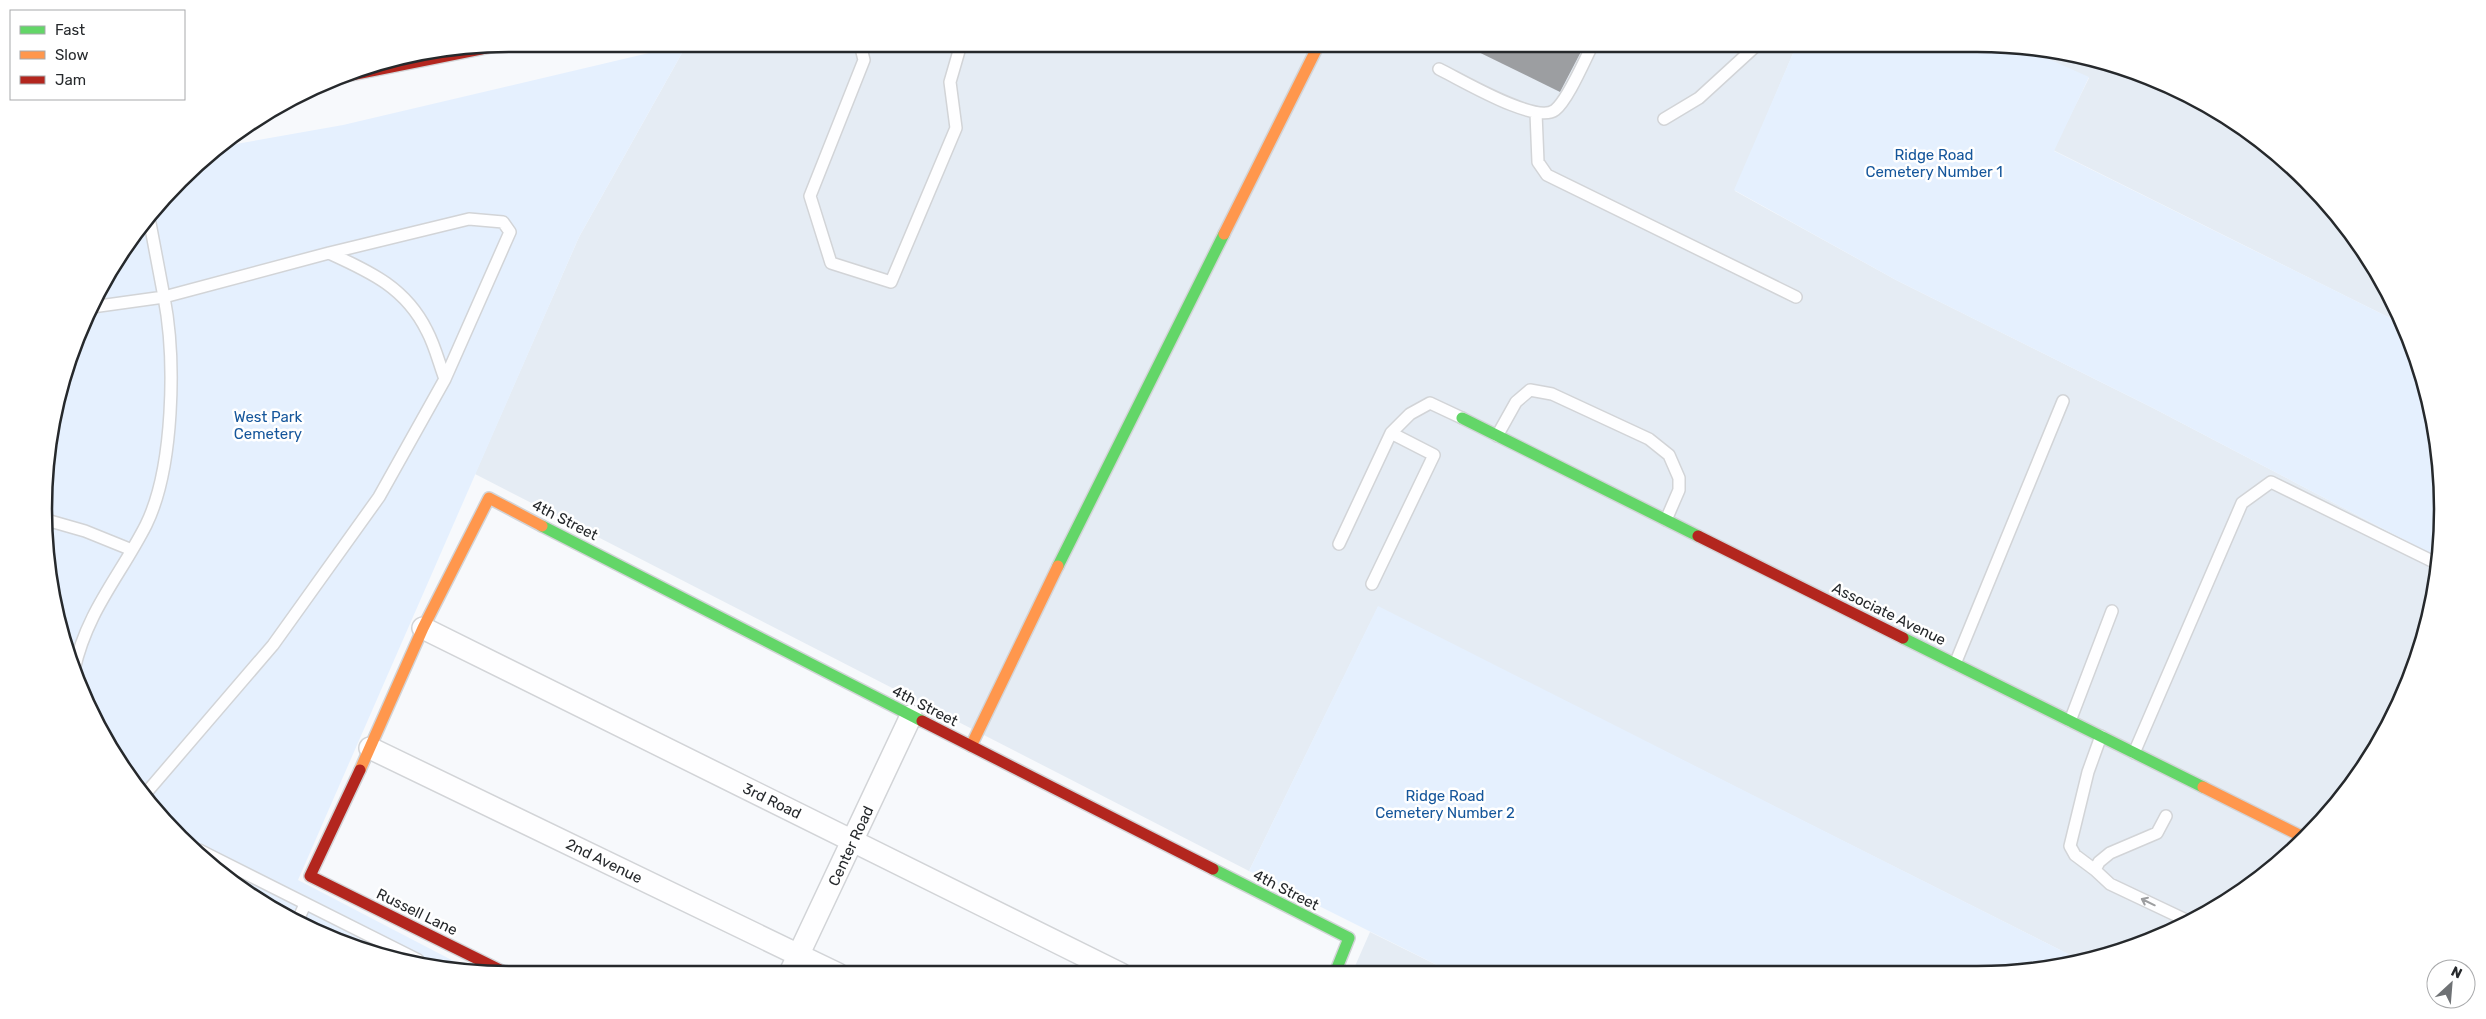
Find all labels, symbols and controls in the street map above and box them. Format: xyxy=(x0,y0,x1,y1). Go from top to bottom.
legend xyxy=(10,10,185,100)
text: Fast xyxy=(55,21,85,39)
text: Slow xyxy=(55,46,88,64)
text: Jam xyxy=(55,71,86,89)
park label: Ridge Road Cemetery Number 1 xyxy=(1865,146,2003,181)
park label: West Park Cemetery xyxy=(234,408,302,443)
street label: 4th Street xyxy=(529,496,601,544)
street label: Associate Avenue xyxy=(1829,579,1949,649)
street label: 4th Street xyxy=(889,682,961,730)
street label: 3rd Road xyxy=(740,779,804,823)
park label: Ridge Road Cemetery Number 2 xyxy=(1375,787,1515,822)
street label: Center Road xyxy=(825,803,877,889)
street label: 2nd Avenue xyxy=(563,835,645,887)
street label: 4th Street xyxy=(1250,866,1322,914)
street label: Russell Lane xyxy=(374,885,460,939)
one-way arrow xyxy=(2141,897,2156,906)
north arrow xyxy=(2426,959,2476,1009)
text: N xyxy=(2448,963,2465,983)

